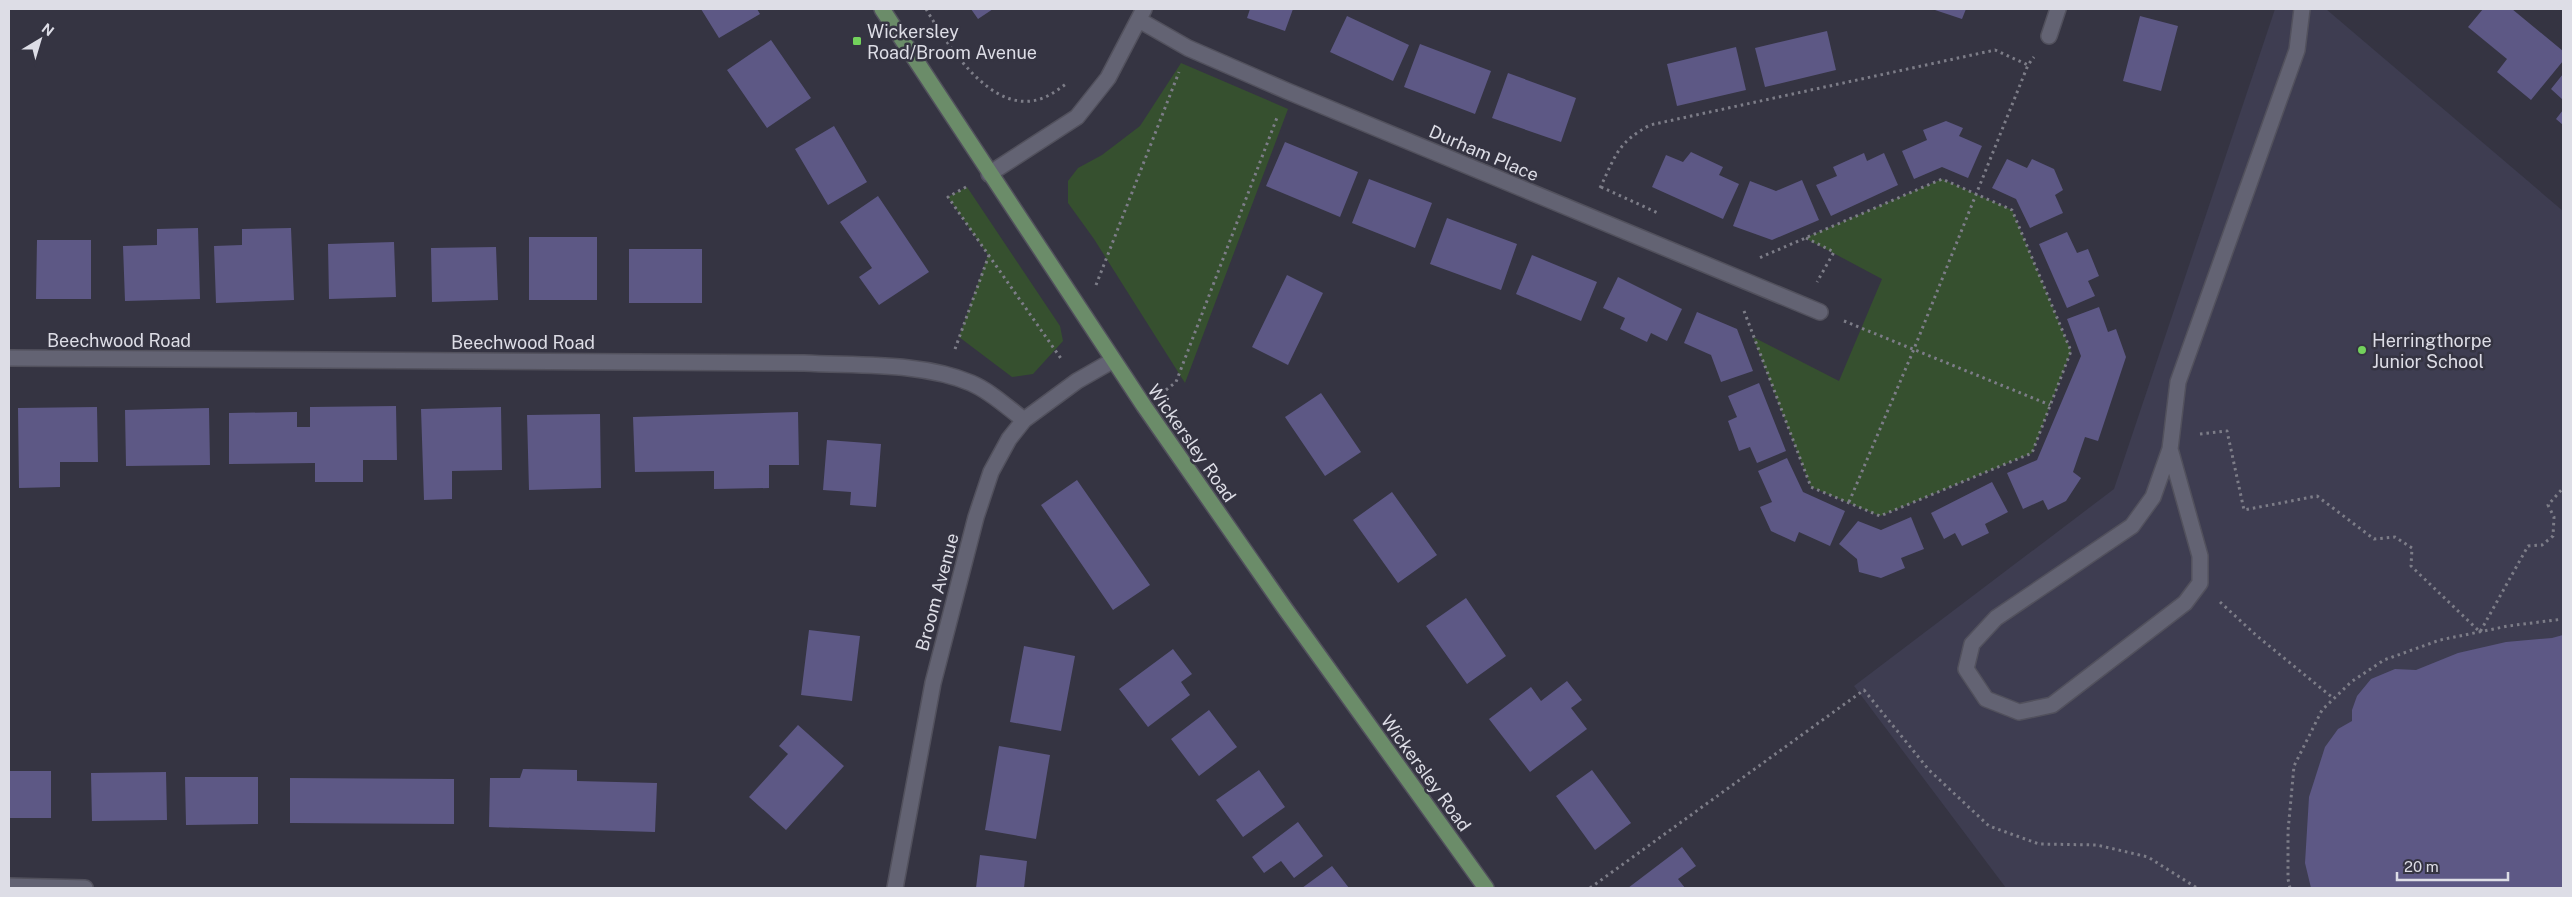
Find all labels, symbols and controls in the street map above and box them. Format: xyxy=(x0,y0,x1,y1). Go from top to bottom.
north arrow xyxy=(15,15,65,65)
text: N xyxy=(39,20,57,39)
place label: Wickersley Road/Broom Avenue xyxy=(867,21,1037,63)
marker: Wickersley Road/Broom Avenue xyxy=(851,35,863,47)
street label: Durham Place xyxy=(1426,120,1542,186)
street label: Beechwood Road xyxy=(47,330,191,351)
place label: Herringthorpe Junior School xyxy=(2372,330,2492,372)
street label: Beechwood Road xyxy=(451,332,595,353)
marker: Herringthorpe Junior School xyxy=(2356,344,2368,356)
street label: Wickersley Road xyxy=(1144,380,1240,506)
street label: Broom Avenue xyxy=(911,531,963,653)
street label: Wickersley Road xyxy=(1377,711,1475,835)
scale bar xyxy=(2397,850,2508,882)
text: 20 m xyxy=(2404,858,2439,875)

